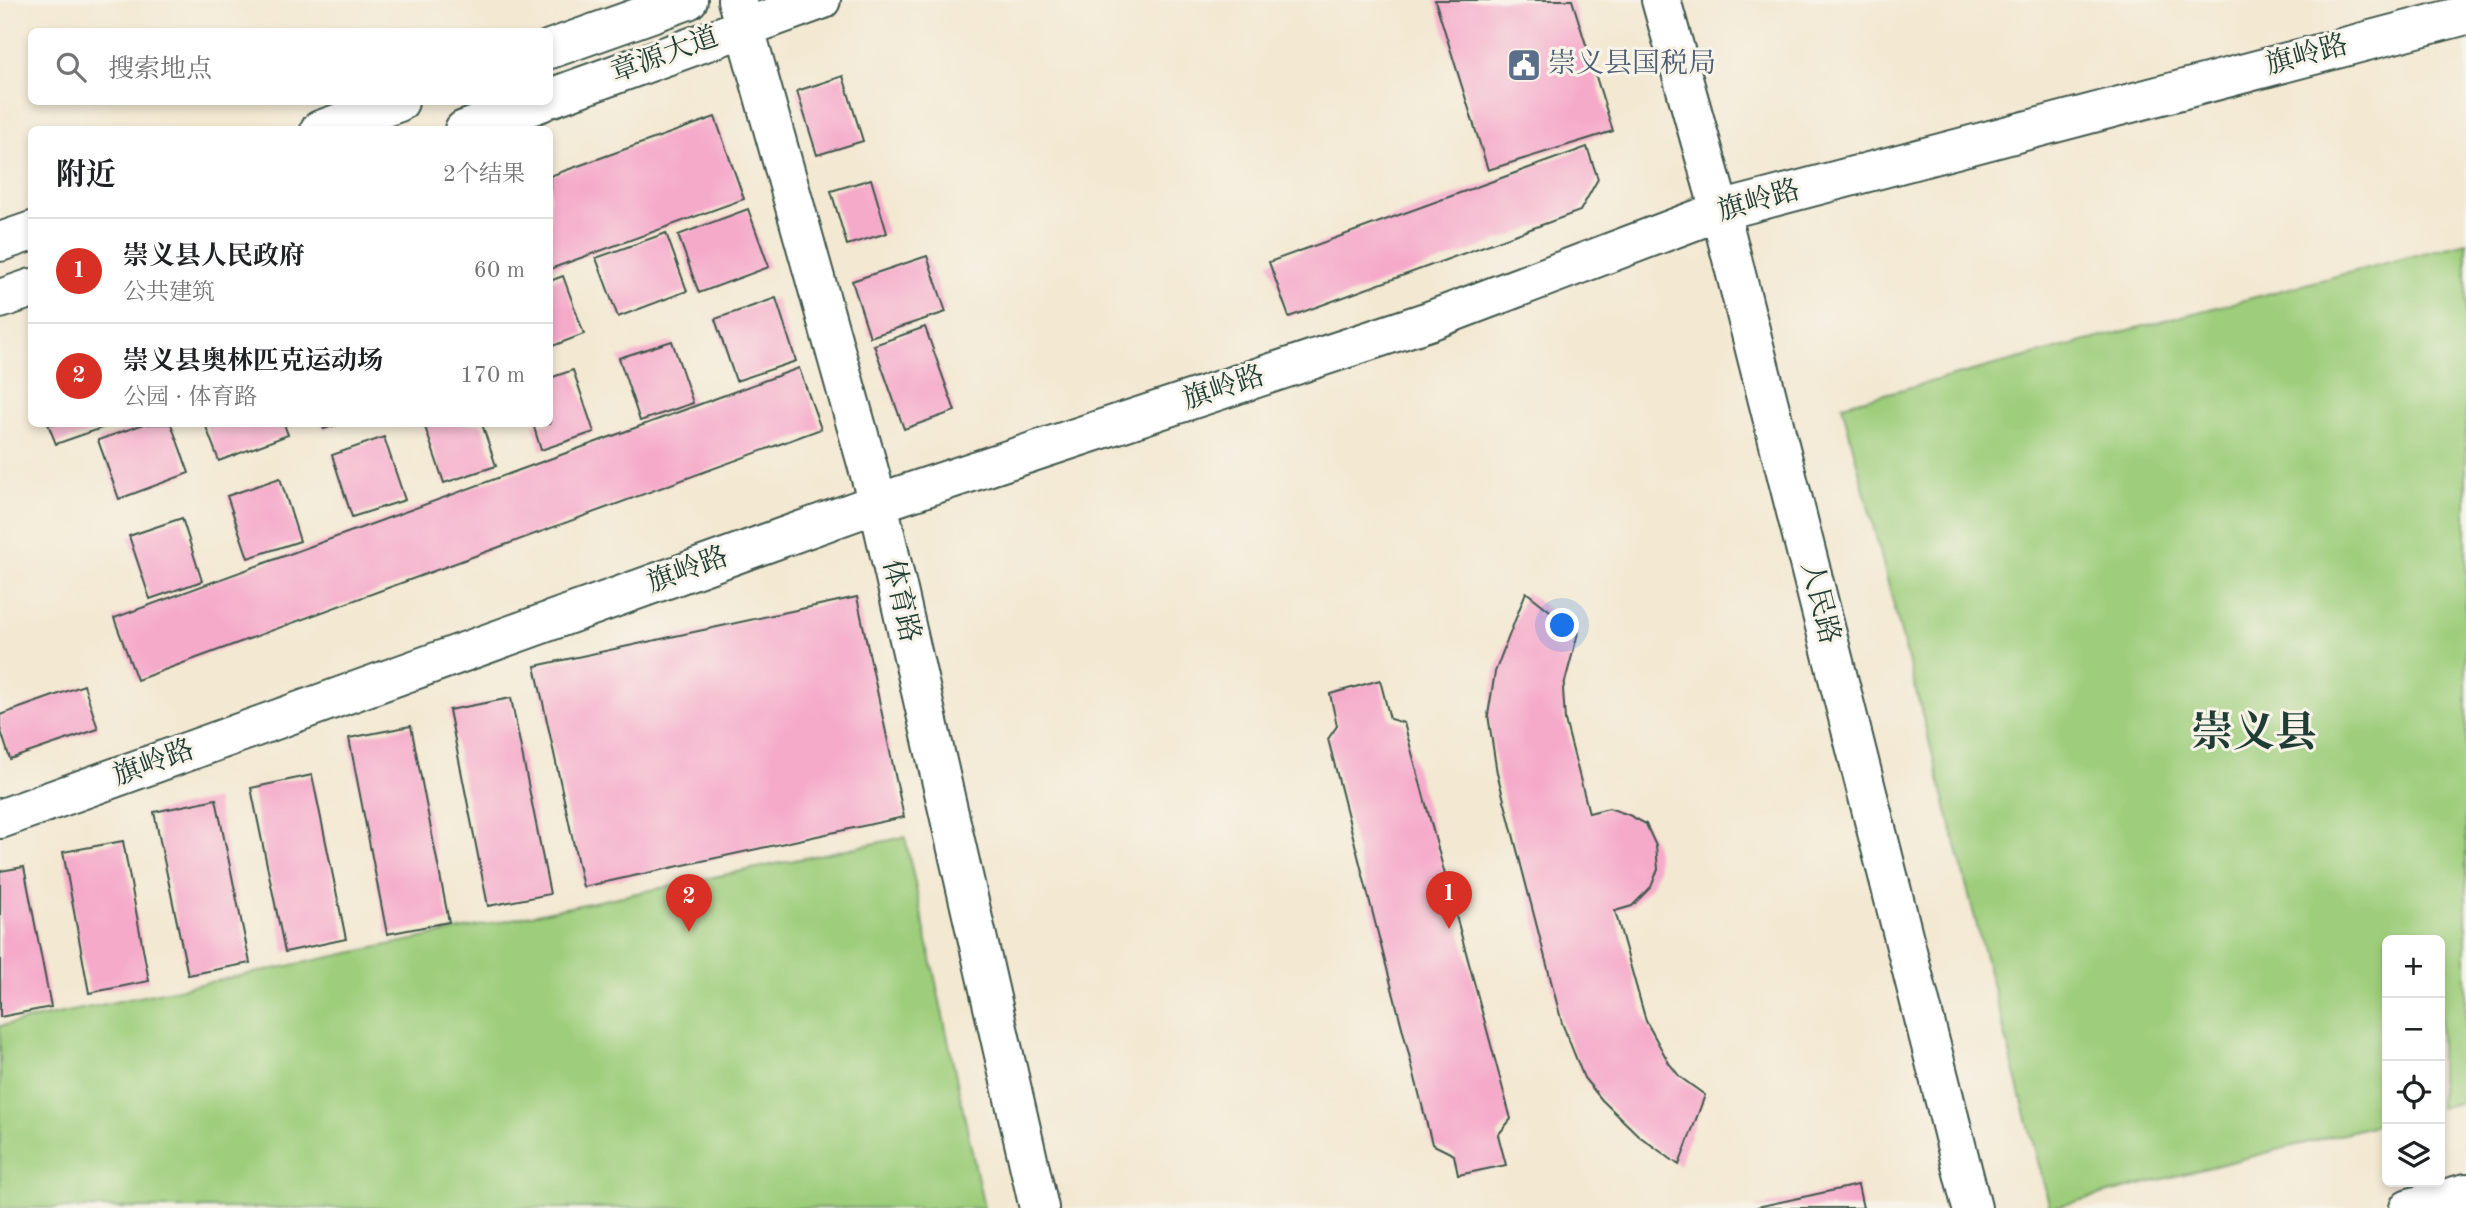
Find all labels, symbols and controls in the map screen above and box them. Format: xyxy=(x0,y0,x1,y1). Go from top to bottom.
street label: 章源大道 xyxy=(606,20,722,88)
search box xyxy=(28,28,553,105)
street label: 旗岭路 xyxy=(2262,29,2351,80)
public building icon: 崇义县国税局 xyxy=(1505,46,1543,84)
icon: search xyxy=(52,48,90,86)
place label: 崇义县国税局 xyxy=(1548,48,1716,79)
text: 搜索地点 xyxy=(108,57,212,83)
text: 附近 xyxy=(56,161,116,191)
text: 2个结果 xyxy=(443,163,525,186)
street label: 旗岭路 xyxy=(1714,174,1803,227)
text: 崇义县人民政府 xyxy=(123,244,305,270)
text: 1 xyxy=(72,259,86,282)
text: 60 m xyxy=(474,259,525,282)
text: 公共建筑 xyxy=(123,281,215,304)
text: 崇义县奥林匹克运动场 xyxy=(123,349,383,375)
street label: 旗岭路 xyxy=(1179,360,1268,415)
text: 2 xyxy=(72,364,86,387)
text: 170 m xyxy=(460,364,525,387)
text: 公园 · 体育路 xyxy=(123,386,257,409)
street label: 旗岭路 xyxy=(643,541,732,599)
street label: 体育路 xyxy=(877,556,926,645)
street label: 人民路 xyxy=(1795,558,1846,647)
your location xyxy=(1545,608,1579,642)
district label: 崇义县 xyxy=(2191,710,2317,756)
street label: 旗岭路 xyxy=(109,734,198,792)
pin: 1 xyxy=(1426,871,1472,929)
pin: 2 xyxy=(666,874,712,932)
map controls xyxy=(2382,935,2445,1187)
button: + xyxy=(2382,935,2445,998)
button: − xyxy=(2382,998,2445,1061)
button: locate xyxy=(2382,1061,2445,1124)
button: layers xyxy=(2382,1124,2445,1187)

